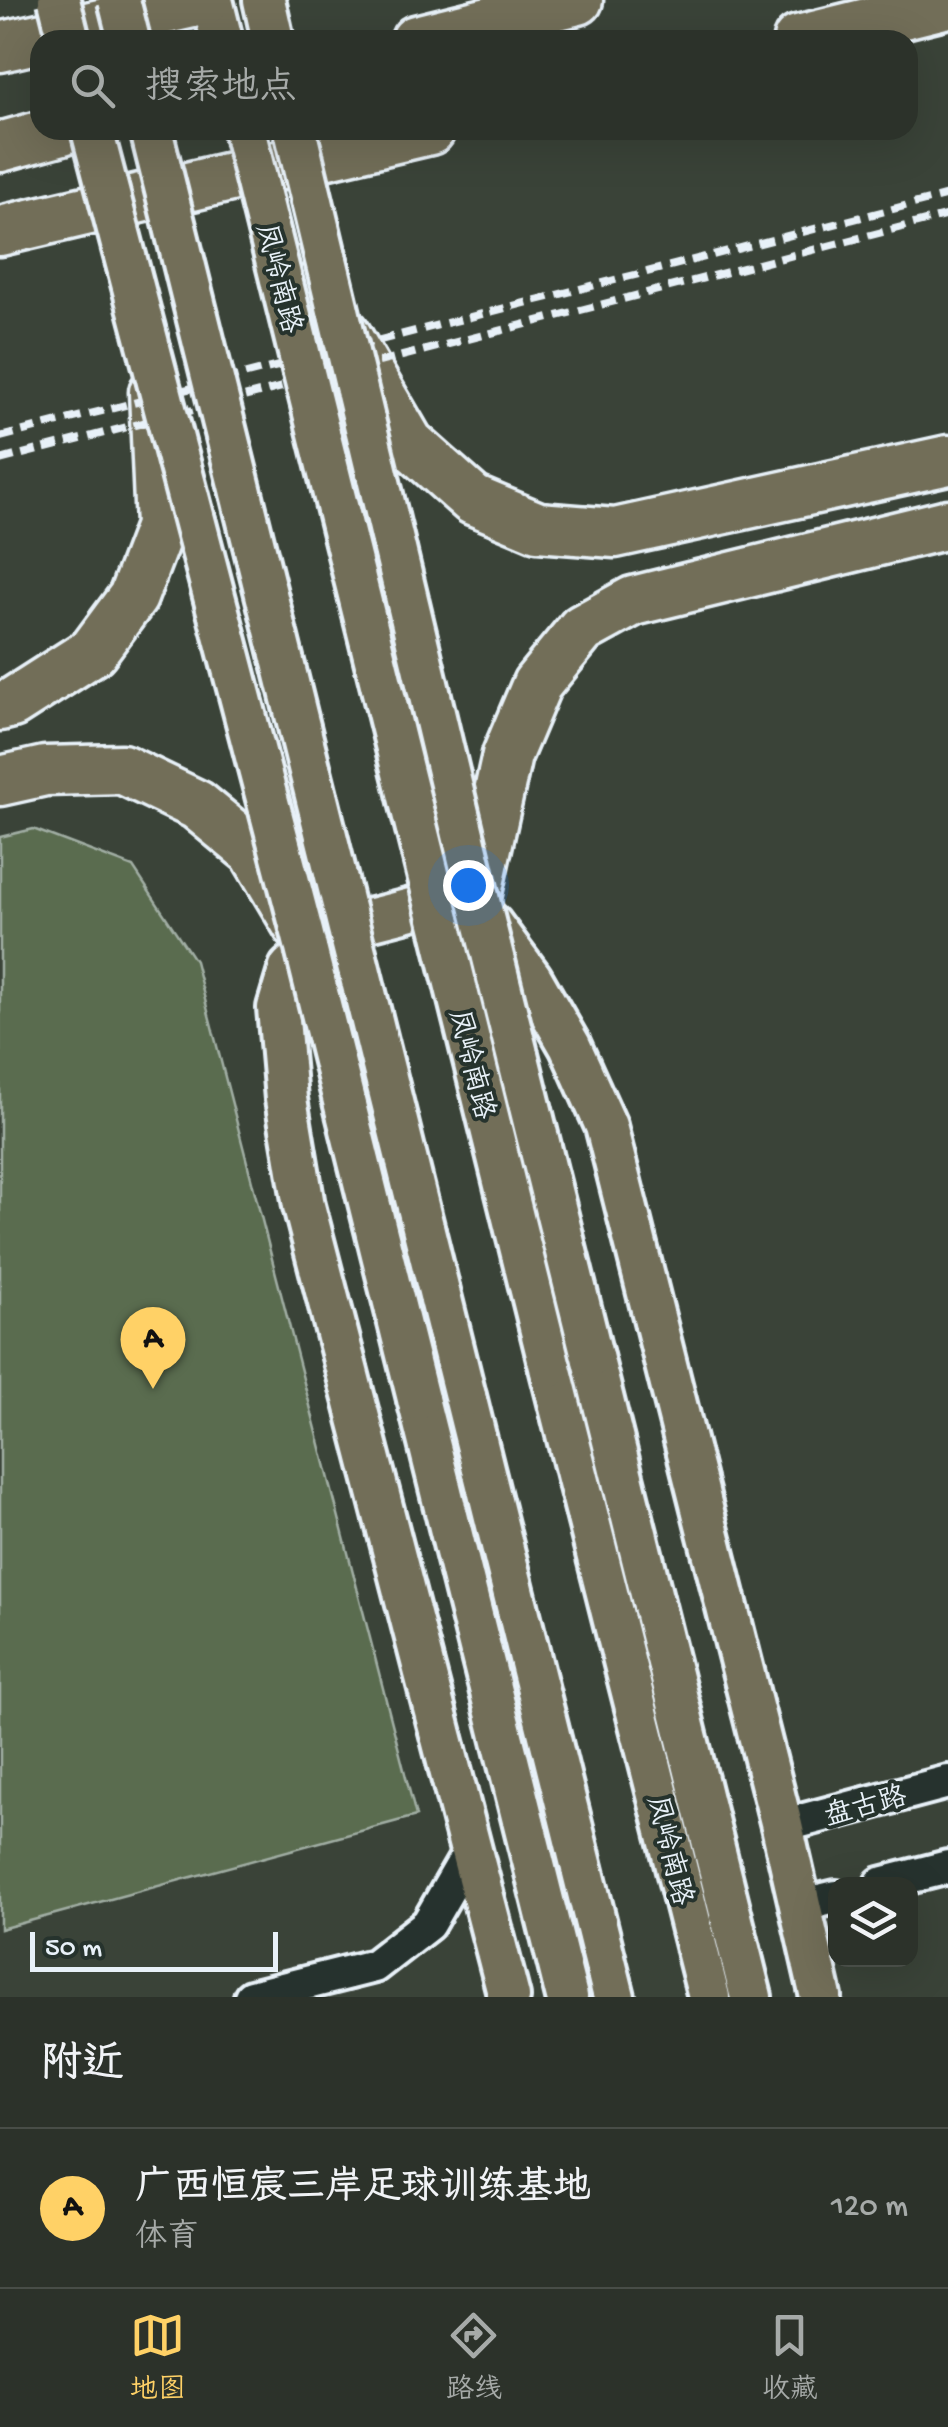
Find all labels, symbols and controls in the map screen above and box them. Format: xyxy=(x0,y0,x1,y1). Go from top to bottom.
search box xyxy=(30,30,918,140)
icon: search xyxy=(65,58,120,113)
text: 搜索地点 xyxy=(145,68,297,112)
street label: 凤岭南路 xyxy=(247,220,308,337)
your location xyxy=(443,860,494,911)
street label: 凤岭南路 xyxy=(440,1006,501,1123)
pin: A xyxy=(120,1306,186,1389)
street label: 盘古路 xyxy=(821,1780,911,1835)
street label: 凤岭南路 xyxy=(638,1792,699,1909)
map controls xyxy=(828,1877,918,1967)
button: layers xyxy=(828,1877,918,1967)
scale bar xyxy=(30,1927,278,1972)
text: 50 m xyxy=(45,1933,102,1966)
text: 附近 xyxy=(40,2043,124,2092)
text: 广西恒宸三岸足球训练基地 xyxy=(135,2168,591,2212)
text: A xyxy=(63,2189,82,2227)
text: 120 m xyxy=(831,2189,908,2227)
text: 体育 xyxy=(135,2220,199,2258)
tab: 地图 xyxy=(130,2308,186,2408)
tab: 路线 xyxy=(446,2308,502,2408)
tab: 收藏 xyxy=(762,2308,818,2408)

